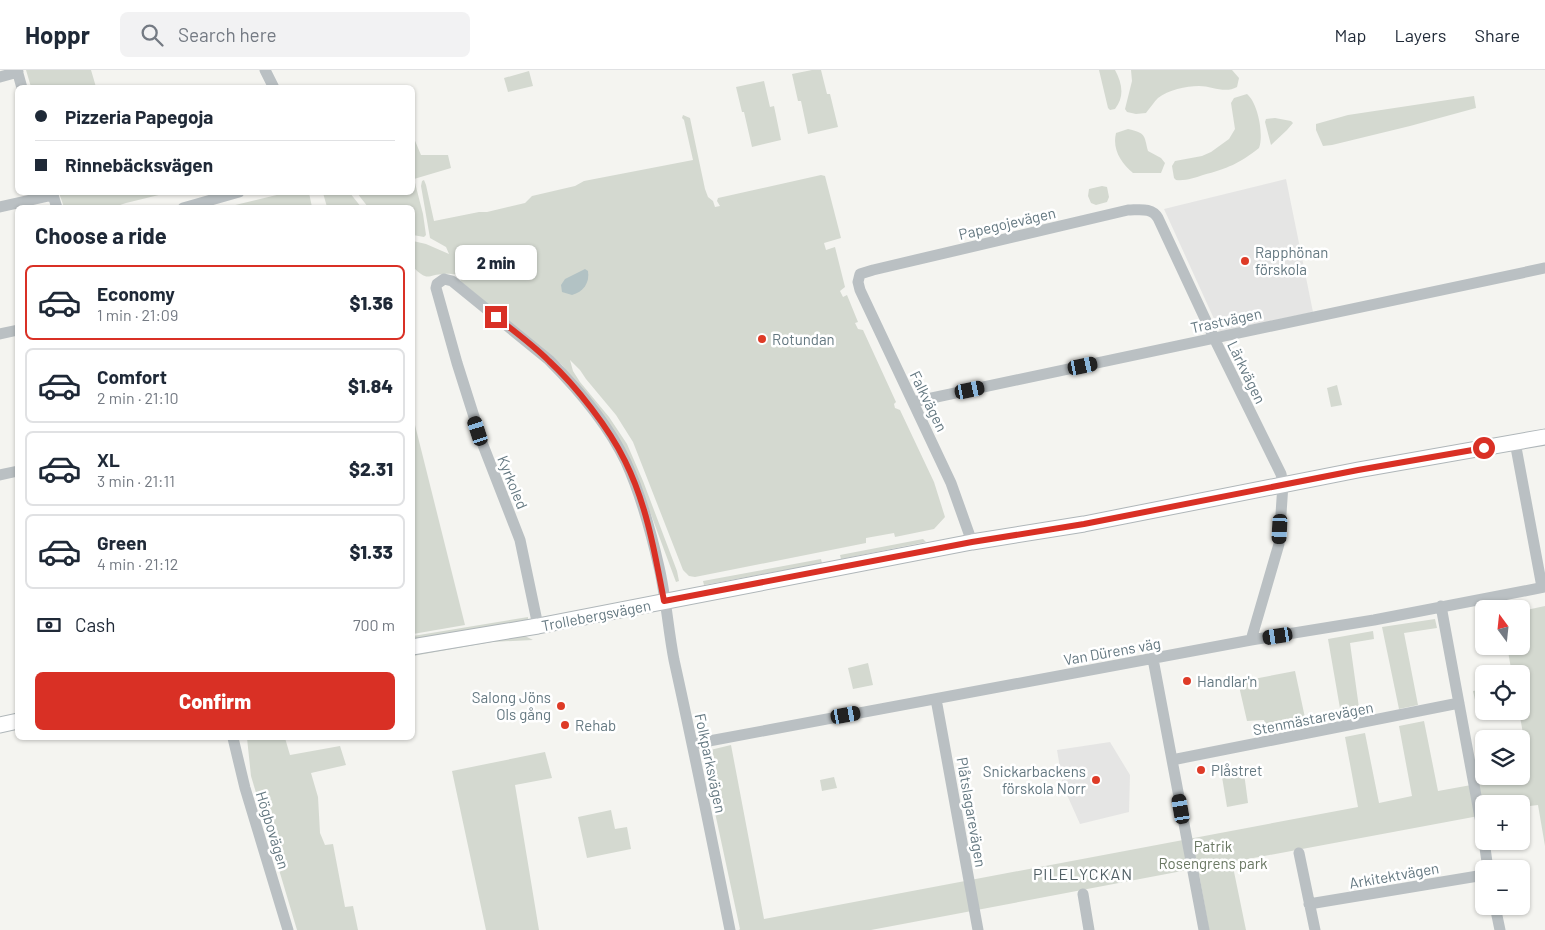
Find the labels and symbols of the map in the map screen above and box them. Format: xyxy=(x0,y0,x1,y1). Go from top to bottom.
street label: Papegojevägen xyxy=(957,203,1057,243)
place label: Rapphönan förskola xyxy=(1255,243,1328,278)
callout: 2 min xyxy=(455,244,537,280)
marker: Rapphönan förskola xyxy=(1239,255,1251,267)
street label: Trastvägen xyxy=(1189,304,1263,336)
route end xyxy=(485,306,507,328)
place label: Rotundan xyxy=(772,330,835,348)
marker: Rotundan xyxy=(756,333,768,345)
street label: Lärkvägen xyxy=(1224,338,1270,406)
car xyxy=(1066,356,1099,376)
street label: Falkvägen xyxy=(907,368,951,434)
car xyxy=(953,380,986,400)
car xyxy=(466,414,489,448)
route start xyxy=(1473,437,1495,459)
street label: Kyrkoled xyxy=(494,453,532,511)
car xyxy=(1271,514,1288,544)
street label: Trollebergsvägen xyxy=(540,596,652,634)
north arrow xyxy=(1475,600,1530,655)
car xyxy=(1262,626,1293,646)
street label: Van Dürens väg xyxy=(1062,634,1162,668)
place label: Handlar'n xyxy=(1197,672,1257,690)
marker: Handlar'n xyxy=(1181,675,1193,687)
place label: Salong Jöns Ols gång xyxy=(472,688,551,723)
street label: Stenmästarevägen xyxy=(1251,697,1375,739)
marker: Salong Jöns Ols gång xyxy=(555,700,567,712)
car xyxy=(829,705,862,725)
street label: Folkparksvägen xyxy=(692,712,730,814)
place label: Rehab xyxy=(575,716,616,734)
marker: Rehab xyxy=(559,719,571,731)
street label: Plåtslagarevägen xyxy=(953,756,991,868)
place label: Plåstret xyxy=(1211,761,1262,779)
place label: Snickarbackens förskola Norr xyxy=(983,762,1087,797)
marker: Plåstret xyxy=(1195,764,1207,776)
marker: Snickarbackens förskola Norr xyxy=(1090,774,1102,786)
street label: Högbovägen xyxy=(253,789,293,871)
car xyxy=(1171,793,1190,825)
park label: Patrik Rosengrens park xyxy=(1158,837,1268,872)
street label: Arkitektvägen xyxy=(1348,858,1440,892)
district label: PILELYCKAN xyxy=(1033,864,1133,883)

